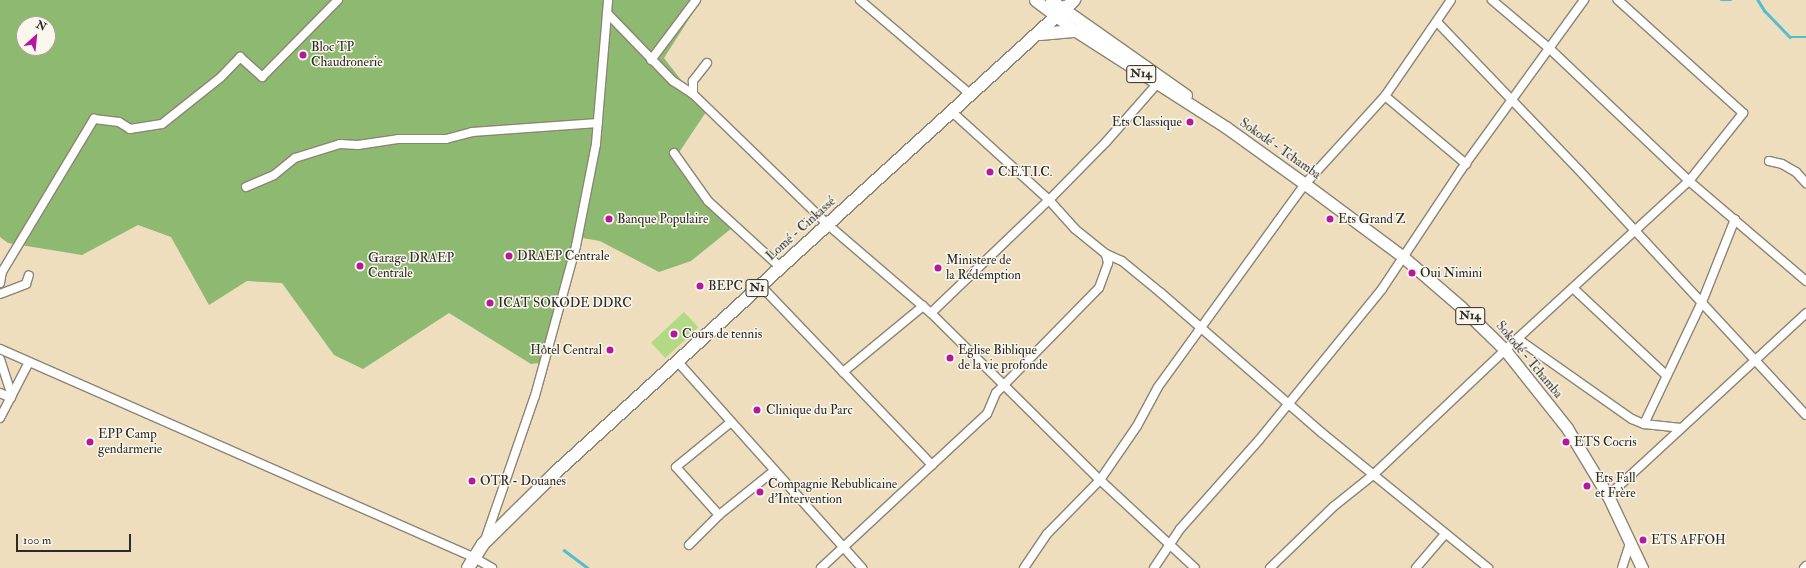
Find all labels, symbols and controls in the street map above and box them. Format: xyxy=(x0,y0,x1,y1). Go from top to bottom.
north arrow xyxy=(16,16,56,56)
text: N xyxy=(34,18,49,34)
place label: Bloc TP Chaudronerie xyxy=(311,40,383,71)
marker: Bloc TP Chaudronerie xyxy=(298,50,308,60)
road number: N14 xyxy=(1126,64,1156,84)
place label: Ets Classique xyxy=(1112,114,1182,130)
street label: Sokodé - Tchamba xyxy=(1236,115,1324,183)
marker: Ets Classique xyxy=(1185,117,1195,127)
place label: C.E.T.I.C. xyxy=(998,164,1052,180)
marker: C.E.T.I.C. xyxy=(985,167,995,177)
street label: Lomé - Cinkassé xyxy=(763,194,839,264)
place label: Banque Populaire xyxy=(617,211,708,227)
place label: Ets Grand Z xyxy=(1338,211,1405,227)
marker: Banque Populaire xyxy=(604,214,614,224)
marker: Ets Grand Z xyxy=(1325,214,1335,224)
place label: DRAEP Centrale xyxy=(517,248,609,264)
place label: Garage DRAEP Centrale xyxy=(368,251,454,282)
marker: DRAEP Centrale xyxy=(504,251,514,261)
place label: Ministere de la Rédemption xyxy=(946,253,1021,284)
marker: Garage DRAEP Centrale xyxy=(355,261,365,271)
marker: Ministere de la Rédemption xyxy=(933,263,943,273)
place label: Oui Nimini xyxy=(1420,265,1482,281)
marker: Oui Nimini xyxy=(1407,268,1417,278)
place label: BEPC xyxy=(708,278,743,294)
road number: N1 xyxy=(745,278,769,298)
marker: BEPC xyxy=(695,281,705,291)
place label: ICAT SOKODE DDRC xyxy=(498,295,632,311)
marker: ICAT SOKODE DDRC xyxy=(485,298,495,308)
road number: N14 xyxy=(1455,306,1485,326)
street label: Sokodé - Tchamba xyxy=(1492,318,1566,402)
place label: Cours de tennis xyxy=(682,326,762,342)
marker: Cours de tennis xyxy=(669,329,679,339)
place label: Hôtel Central xyxy=(530,342,602,358)
place label: Eglise Biblique de la vie profonde xyxy=(958,343,1048,374)
marker: Hôtel Central xyxy=(605,345,615,355)
marker: Eglise Biblique de la vie profonde xyxy=(945,353,955,363)
place label: Clinique du Parc xyxy=(766,402,853,418)
marker: Clinique du Parc xyxy=(751,404,763,416)
place label: EPP Camp gendarmerie xyxy=(98,427,162,458)
place label: ETS Cocris xyxy=(1574,434,1637,450)
marker: EPP Camp gendarmerie xyxy=(85,437,95,447)
marker: ETS Cocris xyxy=(1561,437,1571,447)
place label: Ets Fall et Frère xyxy=(1595,471,1636,502)
place label: OTR - Douanes xyxy=(480,473,566,489)
marker: OTR - Douanes xyxy=(467,476,477,486)
place label: Compagnie Rebublicaine d'Intervention xyxy=(768,477,897,508)
marker: Ets Fall et Frère xyxy=(1582,481,1592,491)
marker: Compagnie Rebublicaine d'Intervention xyxy=(755,487,765,497)
scale bar xyxy=(18,526,133,552)
place label: ETS AFFOH xyxy=(1651,532,1726,548)
text: 100 m xyxy=(23,533,51,548)
marker: ETS AFFOH xyxy=(1638,535,1648,545)

